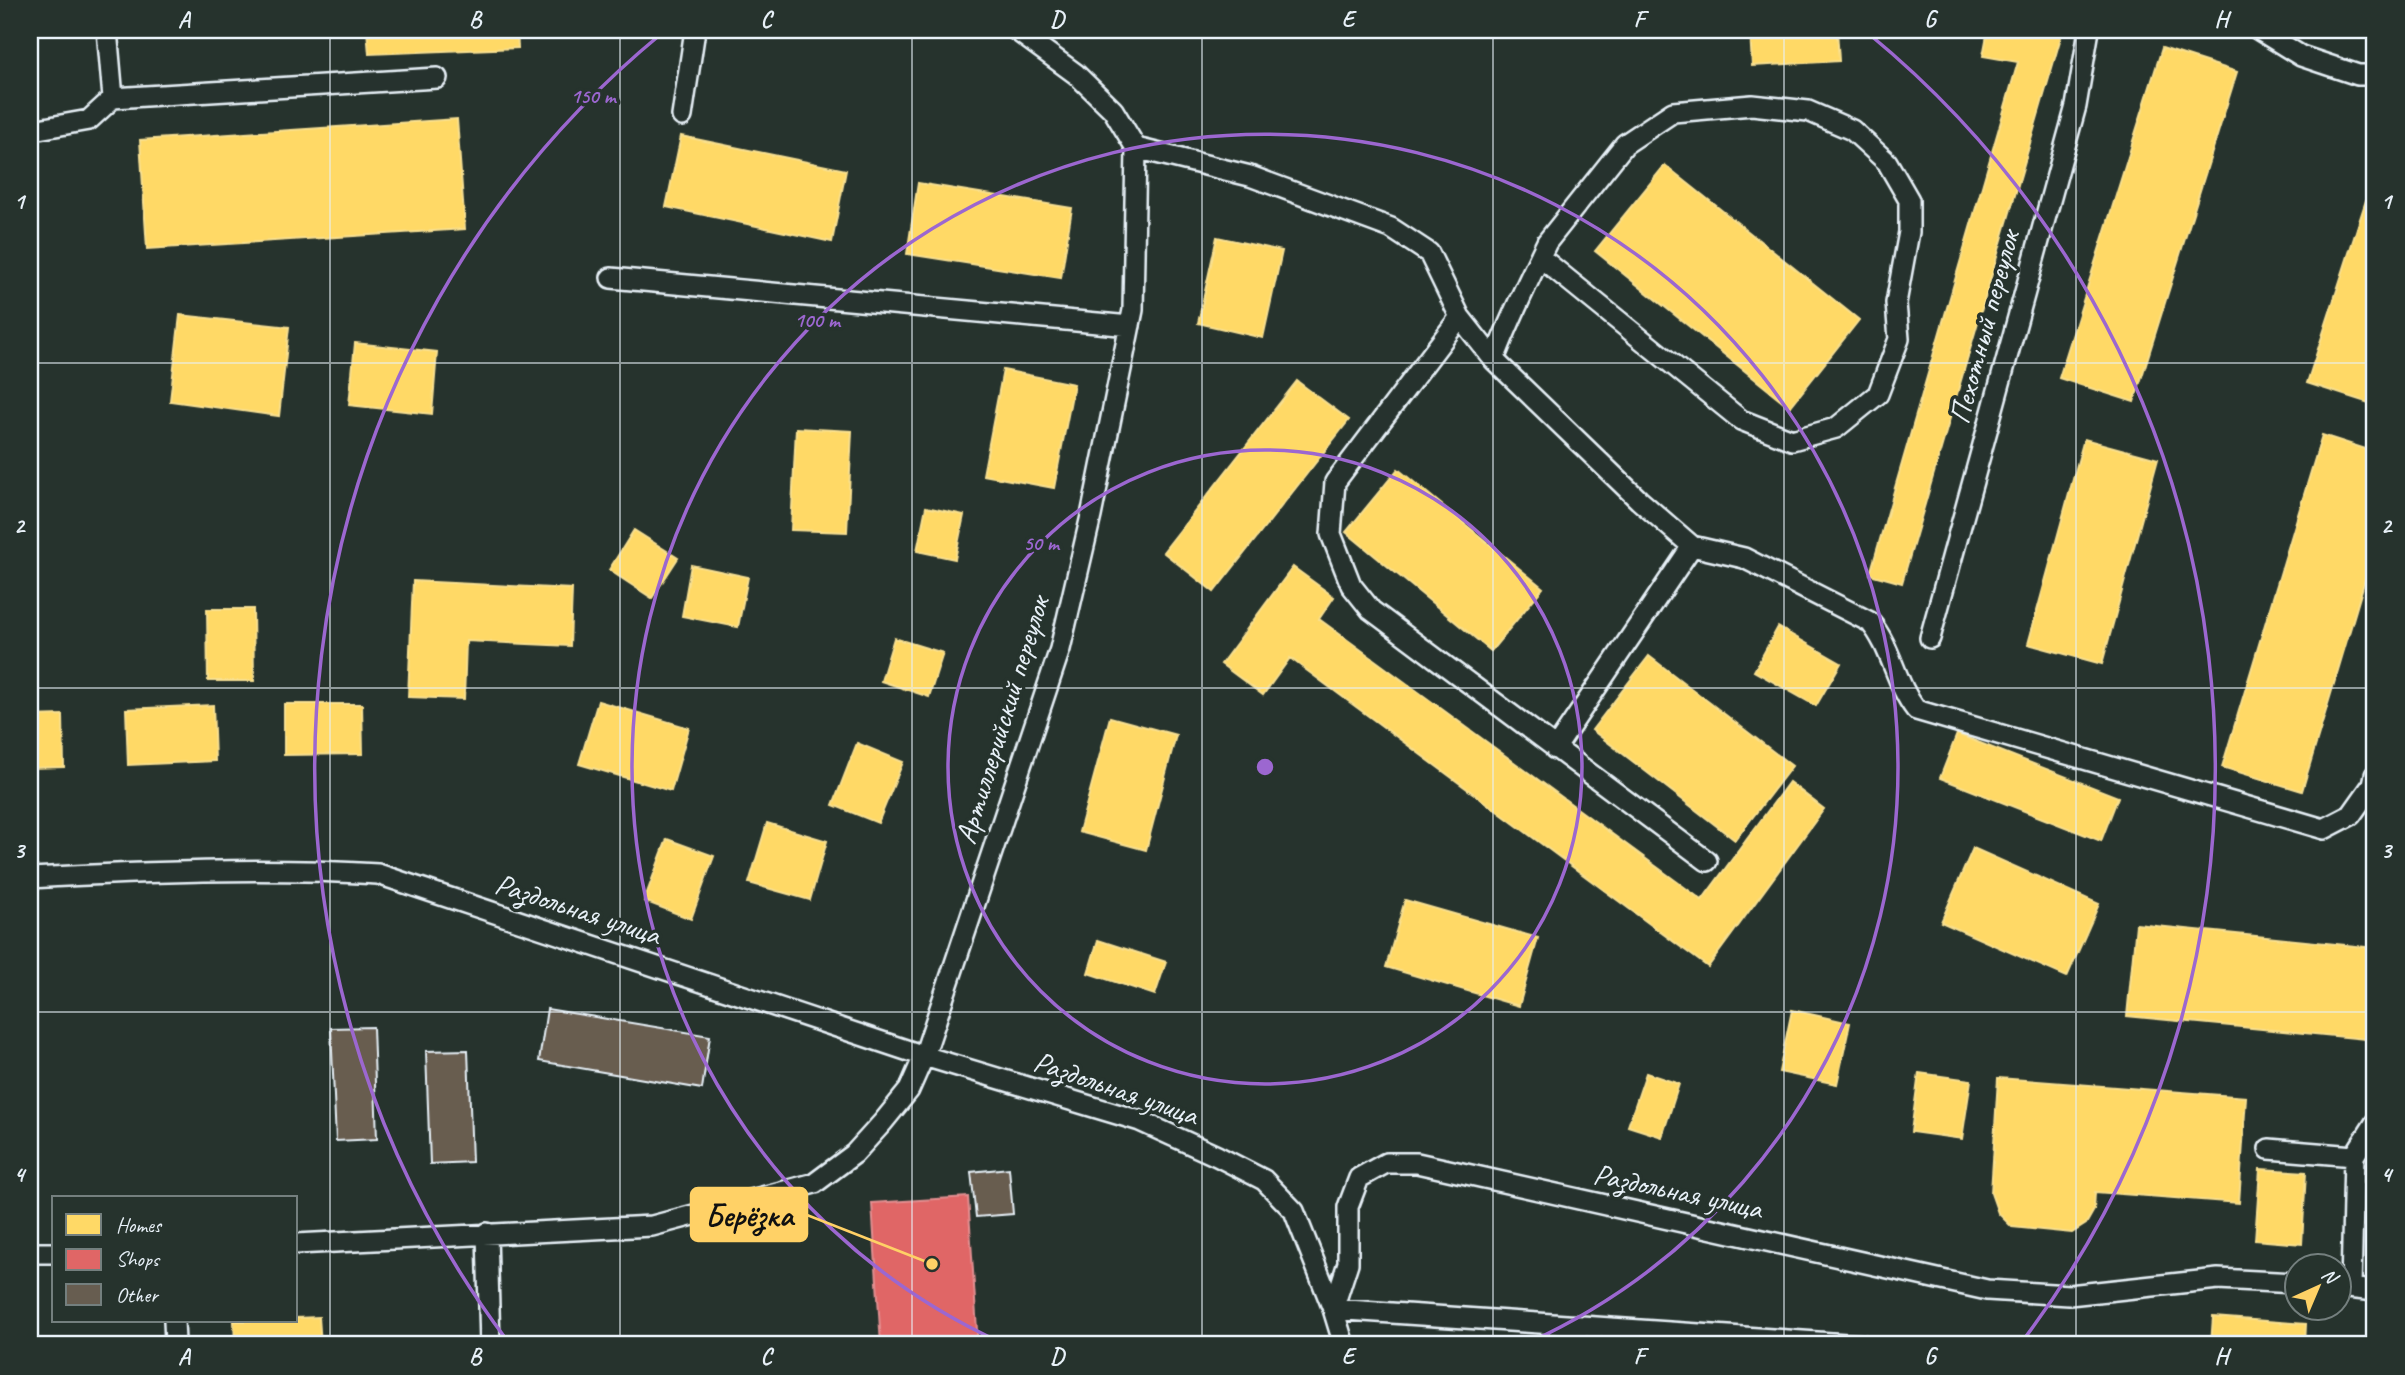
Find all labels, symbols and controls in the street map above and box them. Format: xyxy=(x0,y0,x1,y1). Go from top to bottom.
text: A xyxy=(178,5,192,34)
text: B xyxy=(469,5,483,34)
text: C xyxy=(761,5,775,34)
text: D xyxy=(1050,5,1066,34)
text: E xyxy=(1342,5,1358,34)
text: F xyxy=(1634,5,1650,34)
text: G xyxy=(1924,5,1939,34)
text: H xyxy=(2214,5,2232,34)
text: 150 m xyxy=(570,83,618,109)
text: 1 xyxy=(14,187,27,216)
text: 1 xyxy=(2381,187,2394,216)
street label: Пехотный переулок xyxy=(1940,223,2029,428)
text: 100 m xyxy=(794,307,842,333)
text: 2 xyxy=(14,511,27,540)
text: 2 xyxy=(2381,511,2394,540)
text: 50 m xyxy=(1023,530,1061,556)
street label: Артиллерийский переулок xyxy=(946,589,1059,848)
centre of rings xyxy=(1253,755,1277,779)
text: 3 xyxy=(14,836,27,865)
text: 3 xyxy=(2381,836,2394,865)
street label: Раздольная улица xyxy=(491,864,667,954)
street label: Раздольная улица xyxy=(1029,1042,1205,1134)
street label: Раздольная улица xyxy=(1590,1155,1768,1228)
text: 4 xyxy=(14,1160,27,1189)
text: 4 xyxy=(2381,1160,2394,1189)
callout: Берёзка xyxy=(691,1188,807,1241)
text: Берёзка xyxy=(705,1195,796,1237)
legend xyxy=(52,1196,298,1322)
text: Homes xyxy=(116,1212,163,1238)
text: Shops xyxy=(116,1246,161,1272)
north arrow xyxy=(2282,1252,2352,1322)
text: N xyxy=(2317,1263,2344,1290)
text: Other xyxy=(116,1282,159,1308)
text: A xyxy=(178,1342,192,1371)
text: B xyxy=(469,1342,483,1371)
text: C xyxy=(761,1342,775,1371)
text: D xyxy=(1050,1342,1066,1371)
text: E xyxy=(1342,1342,1358,1371)
text: F xyxy=(1634,1342,1650,1371)
text: G xyxy=(1924,1342,1939,1371)
text: H xyxy=(2214,1342,2232,1371)

